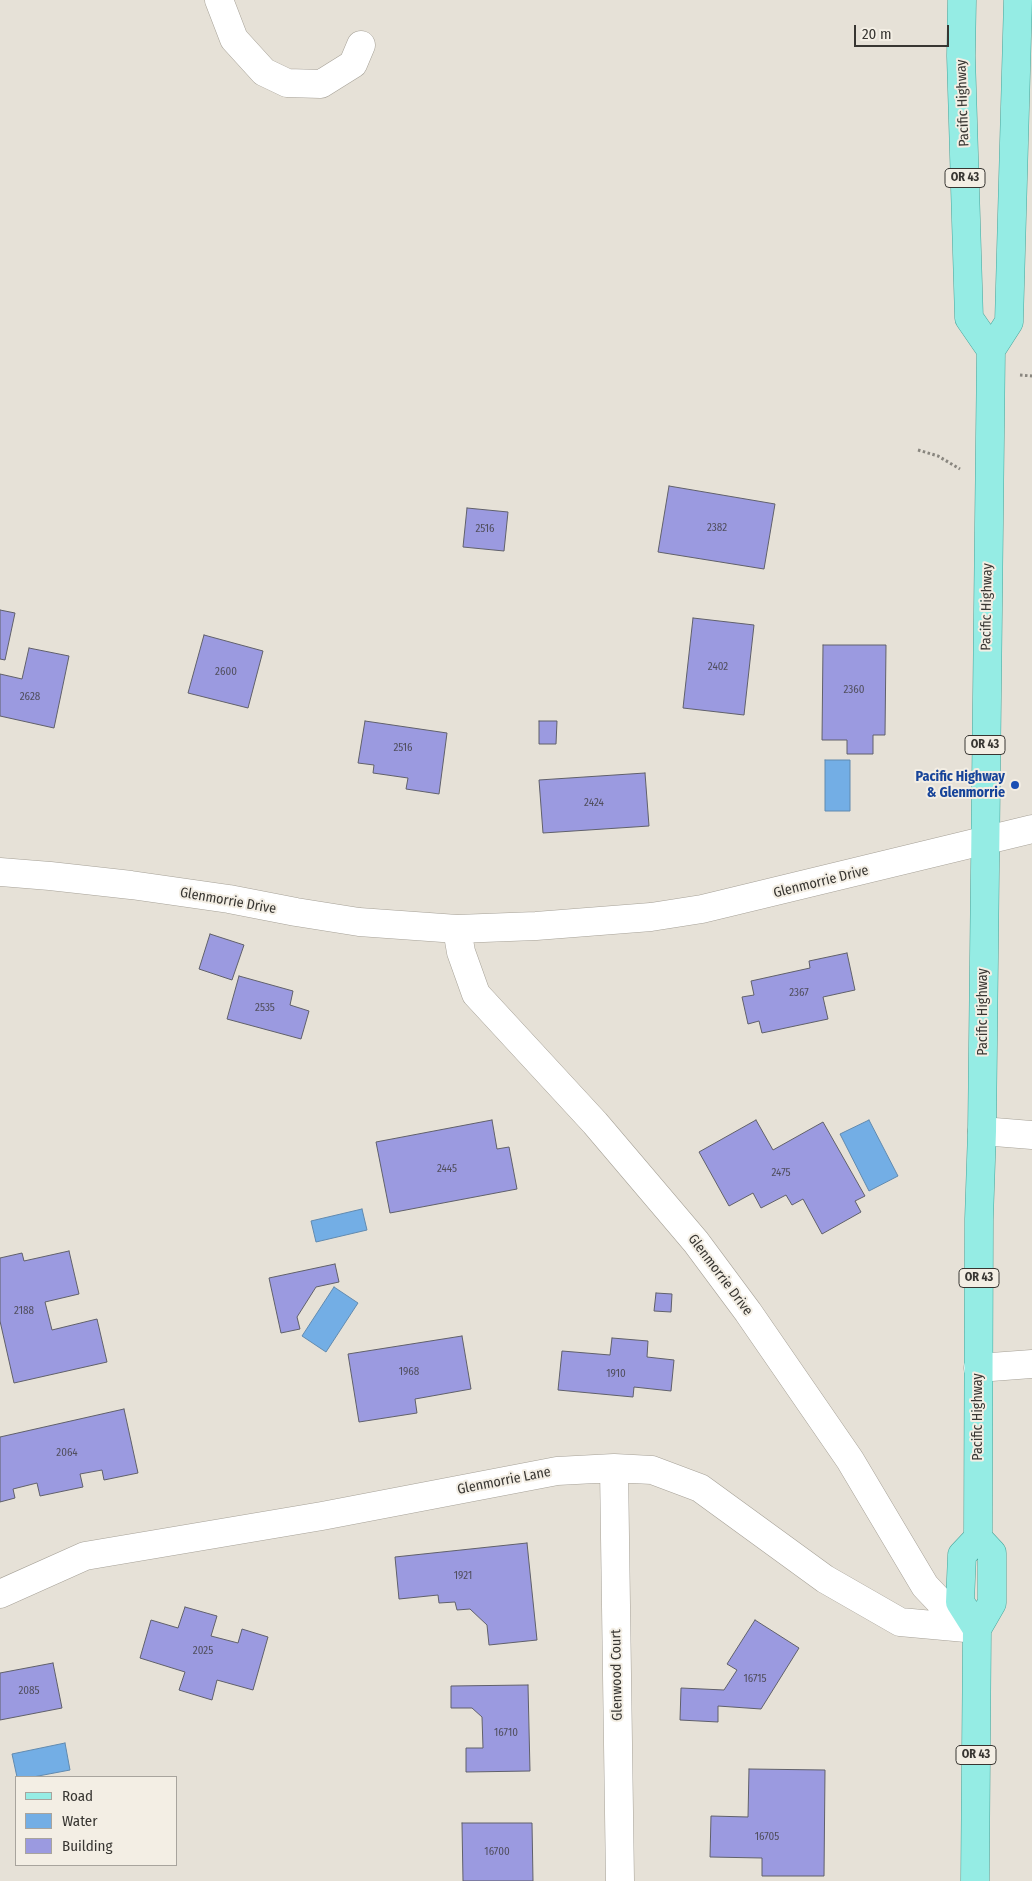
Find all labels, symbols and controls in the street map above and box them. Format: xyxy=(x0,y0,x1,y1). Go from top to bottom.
scale bar xyxy=(857,15,952,47)
text: 20 m xyxy=(862,25,892,43)
street label: Pacific Highway xyxy=(953,59,973,147)
road number: OR 43 xyxy=(945,168,985,188)
house number: 2382 xyxy=(707,521,727,535)
house number: 2516 xyxy=(475,522,495,536)
street label: Pacific Highway xyxy=(978,563,996,651)
house number: 2402 xyxy=(708,660,728,674)
house number: 2600 xyxy=(215,665,237,679)
house number: 2360 xyxy=(844,683,864,697)
house number: 2628 xyxy=(20,690,40,704)
road number: OR 43 xyxy=(965,736,1005,754)
house number: 2516 xyxy=(393,741,413,755)
place label: Pacific Highway & Glenmorrie xyxy=(916,769,1005,802)
marker: Pacific Highway & Glenmorrie xyxy=(1009,779,1021,791)
house number: 2424 xyxy=(584,796,604,810)
street label: Glenmorrie Drive xyxy=(772,862,870,902)
street label: Glenmorrie Drive xyxy=(179,884,277,918)
street label: Pacific Highway xyxy=(975,968,991,1056)
house number: 2367 xyxy=(789,986,809,1000)
house number: 2535 xyxy=(255,1001,275,1015)
house number: 2445 xyxy=(437,1162,457,1176)
house number: 2475 xyxy=(771,1166,791,1180)
street label: Glenmorrie Drive xyxy=(684,1231,756,1319)
road number: OR 43 xyxy=(959,1268,999,1288)
house number: 2188 xyxy=(14,1304,34,1318)
house number: 1968 xyxy=(399,1365,419,1379)
house number: 1910 xyxy=(606,1367,626,1381)
street label: Pacific Highway xyxy=(970,1373,986,1461)
house number: 2064 xyxy=(56,1446,78,1460)
street label: Glenmorrie Lane xyxy=(456,1464,552,1498)
house number: 1921 xyxy=(454,1569,472,1583)
street label: Glenwood Court xyxy=(608,1629,626,1721)
house number: 2025 xyxy=(193,1644,213,1658)
house number: 16715 xyxy=(743,1672,767,1686)
house number: 2085 xyxy=(18,1684,40,1698)
house number: 16710 xyxy=(494,1726,518,1740)
road number: OR 43 xyxy=(956,1746,996,1764)
legend xyxy=(15,1776,178,1866)
text: Road xyxy=(62,1787,93,1805)
text: Water xyxy=(62,1812,97,1830)
house number: 16705 xyxy=(755,1830,779,1844)
text: Building xyxy=(62,1837,113,1855)
house number: 16700 xyxy=(484,1845,510,1859)

